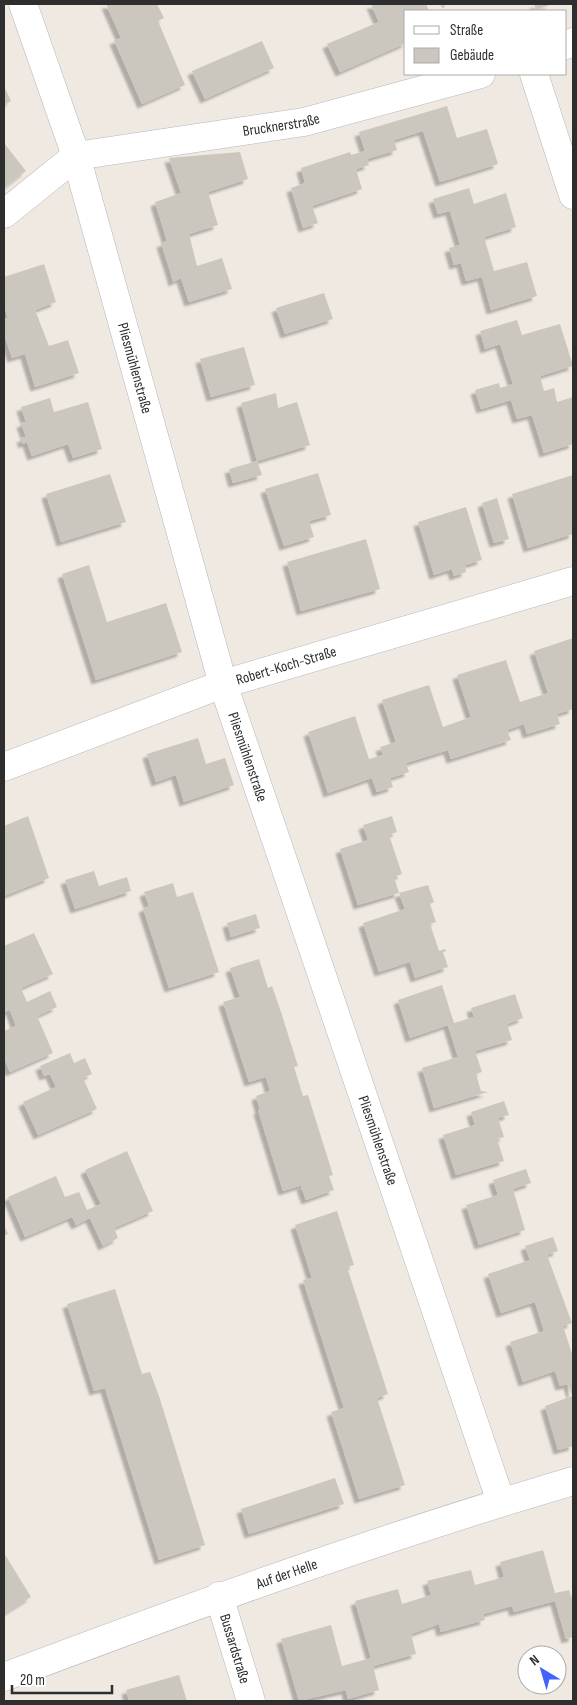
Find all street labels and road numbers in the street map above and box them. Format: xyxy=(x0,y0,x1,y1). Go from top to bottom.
street label: Brucknerstraße xyxy=(241,109,322,141)
street label: Pliesmühlenstraße xyxy=(113,320,157,416)
street label: Robert-Koch-Straße xyxy=(234,642,339,689)
street label: Pliesmühlenstraße xyxy=(224,710,272,804)
street label: Pliesmühlenstraße xyxy=(354,1093,402,1188)
street label: Auf der Helle xyxy=(253,1554,320,1594)
street label: Bussardstraße xyxy=(215,1611,255,1686)

